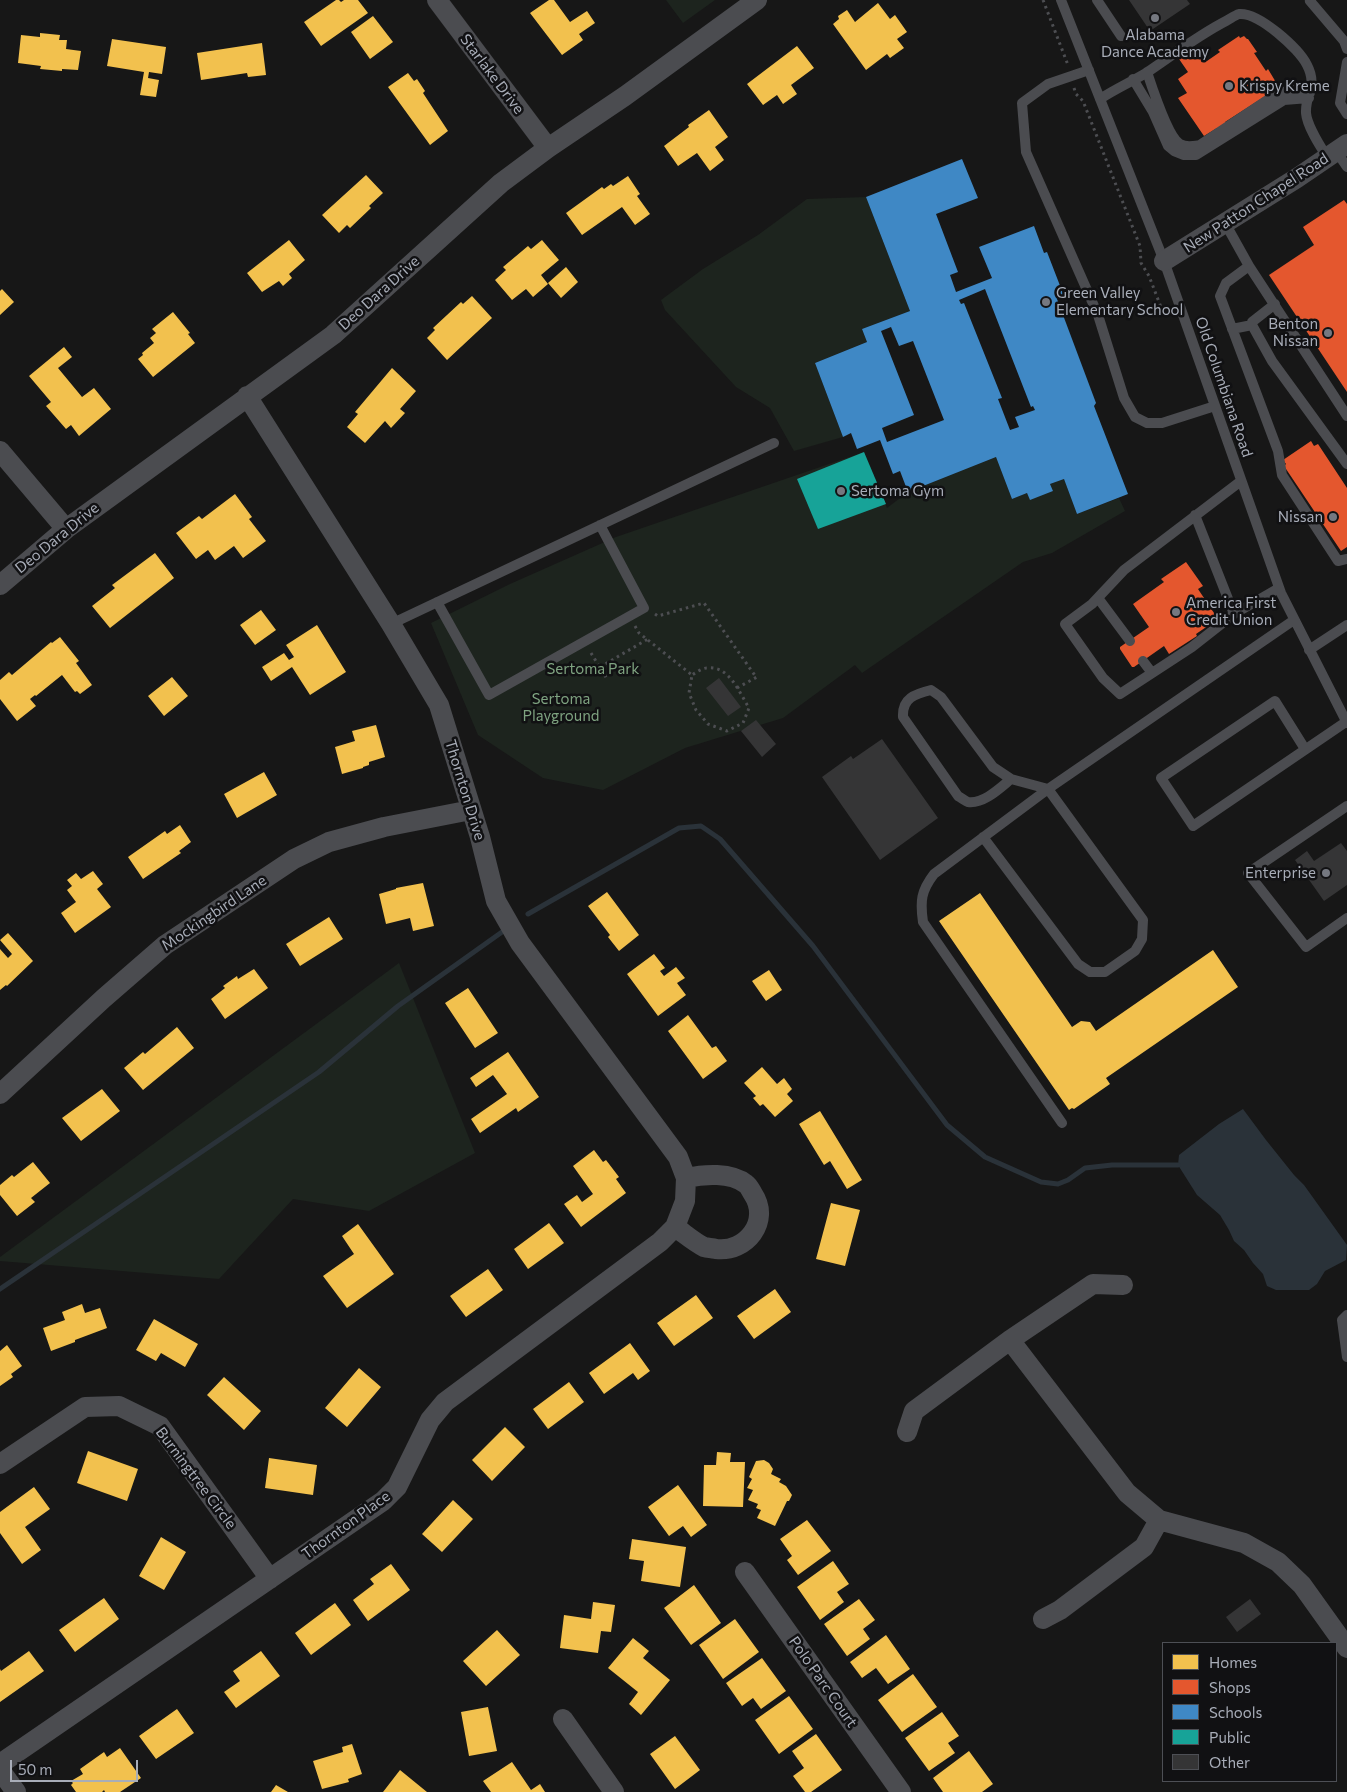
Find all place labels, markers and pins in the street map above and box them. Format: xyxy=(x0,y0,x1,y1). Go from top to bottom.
marker: Alabama Dance Academy xyxy=(1149,12,1161,24)
place label: Alabama Dance Academy xyxy=(1101,26,1209,61)
place label: Krispy Kreme xyxy=(1239,77,1330,95)
marker: Krispy Kreme xyxy=(1223,80,1235,92)
place label: Green Valley Elementary School xyxy=(1056,284,1183,319)
marker: Green Valley Elementary School xyxy=(1040,296,1052,308)
place label: Benton Nissan xyxy=(1268,315,1318,350)
marker: Benton Nissan xyxy=(1322,327,1334,339)
place label: Sertoma Gym xyxy=(851,482,944,500)
marker: Sertoma Gym xyxy=(835,485,847,497)
place label: Nissan xyxy=(1278,508,1323,526)
marker: Nissan xyxy=(1327,511,1339,523)
place label: America First Credit Union xyxy=(1186,594,1276,629)
marker: America First Credit Union xyxy=(1170,606,1182,618)
place label: Enterprise xyxy=(1245,864,1316,882)
marker: Enterprise xyxy=(1320,867,1332,879)

